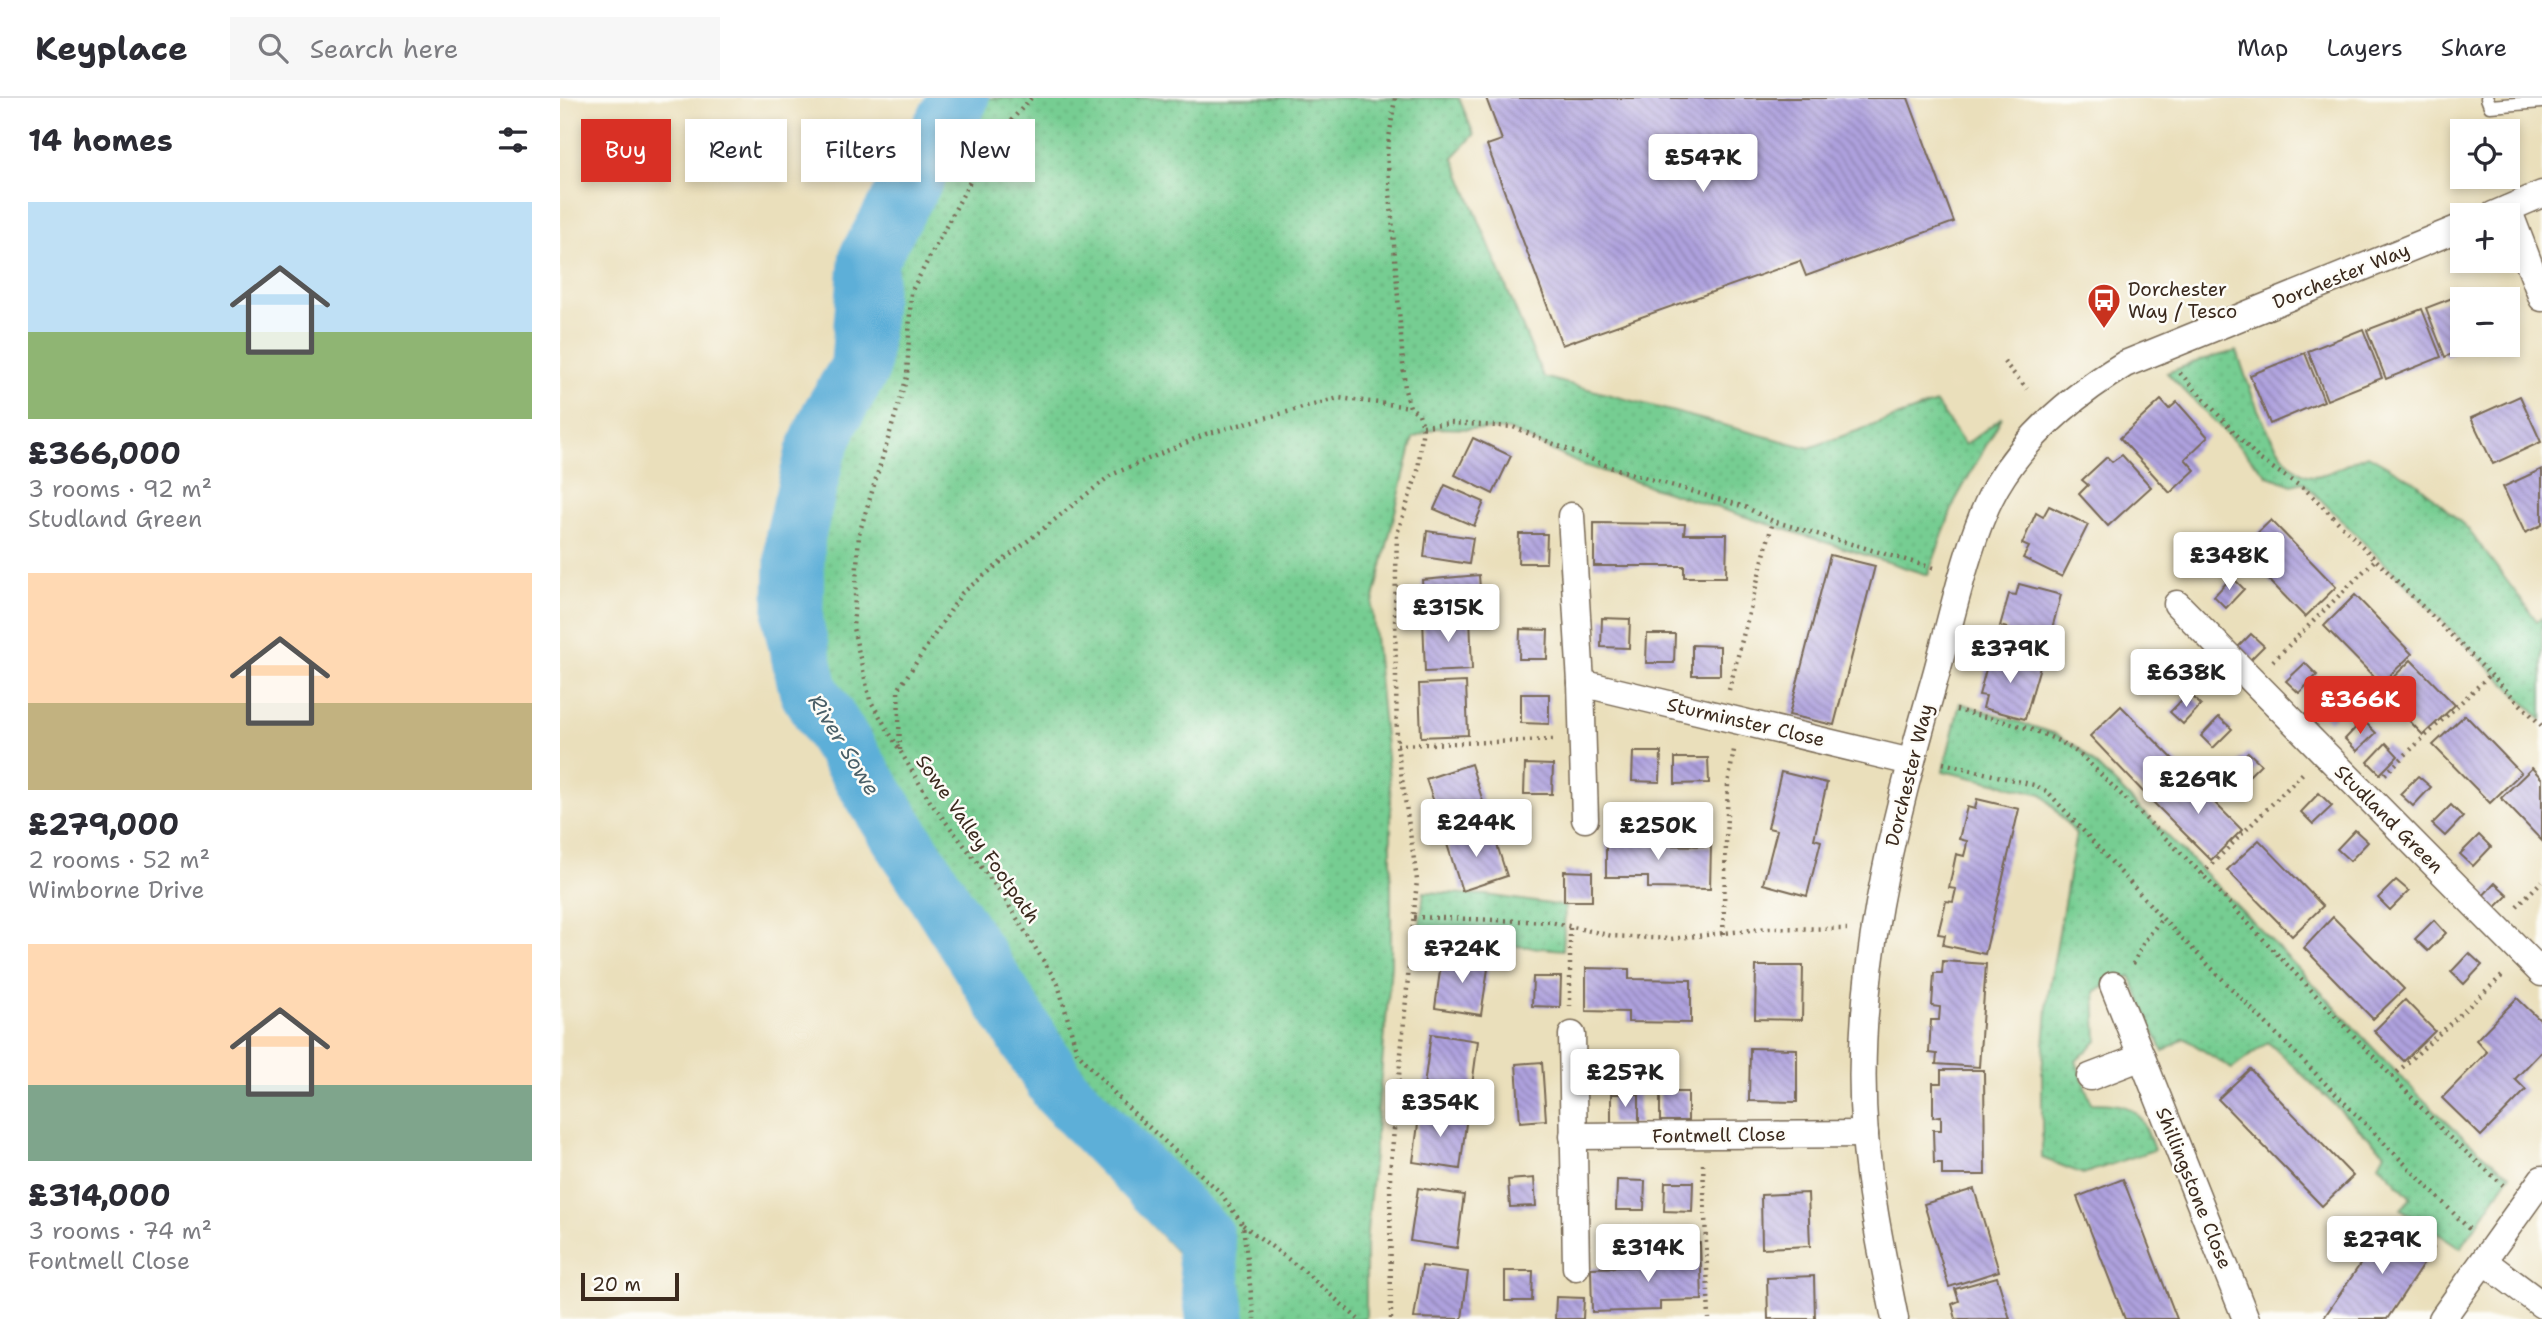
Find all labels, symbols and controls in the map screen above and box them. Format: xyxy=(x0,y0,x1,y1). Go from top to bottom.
search box xyxy=(230,17,720,80)
text: Keyplace xyxy=(35,26,188,71)
icon: search xyxy=(254,29,292,67)
text: Search here xyxy=(310,31,458,66)
text: Map xyxy=(2237,32,2288,64)
text: Layers xyxy=(2326,32,2403,64)
text: Share xyxy=(2441,32,2507,64)
chip: Buy xyxy=(581,119,671,182)
chip: Rent xyxy=(685,119,787,182)
chip: Filters xyxy=(801,119,921,182)
chip: New xyxy=(935,119,1035,182)
map controls xyxy=(2450,119,2520,357)
button: locate xyxy=(2450,119,2520,189)
text: 14 homes xyxy=(28,120,173,161)
icon: filters xyxy=(494,121,532,159)
pin: £547K xyxy=(1654,134,1752,194)
text: £547K xyxy=(1664,142,1742,172)
button: + xyxy=(2450,203,2520,273)
street label: Dorchester Way xyxy=(2269,237,2413,315)
icon: home xyxy=(217,247,343,373)
place label: Dorchester Way / Tesco xyxy=(2128,277,2237,324)
bus stop icon: Dorchester Way / Tesco xyxy=(2085,281,2123,330)
button: − xyxy=(2450,287,2520,357)
text: £366,000 xyxy=(28,433,181,474)
text: 3 rooms · 92 m² xyxy=(28,474,212,504)
text: Studland Green xyxy=(28,504,202,534)
pin: £348K xyxy=(2180,532,2278,592)
text: £348K xyxy=(2189,540,2269,570)
pin: £315K xyxy=(1399,584,1497,644)
text: £315K xyxy=(1412,592,1484,622)
icon: home xyxy=(217,618,343,744)
pin: £379K xyxy=(1961,626,2059,685)
text: £379K xyxy=(1971,633,2049,663)
pin: £638K xyxy=(2137,650,2235,709)
text: £638K xyxy=(2147,657,2225,687)
pin: £366K xyxy=(2311,676,2409,736)
text: £366K xyxy=(2320,684,2400,714)
water label: River Sowe xyxy=(802,689,886,801)
street label: Sturminster Close xyxy=(1665,692,1827,752)
street label: Dorchester Way xyxy=(1879,701,1939,849)
street label: Sowe Valley Footpath xyxy=(910,750,1046,928)
pin: £269K xyxy=(2149,756,2247,816)
street label: Studland Green xyxy=(2329,759,2449,879)
text: £269K xyxy=(2159,764,2237,794)
pin: £244K xyxy=(1427,800,1525,859)
pin: £250K xyxy=(1609,802,1707,862)
text: £279,000 xyxy=(28,804,179,845)
text: £244K xyxy=(1437,807,1515,837)
text: £250K xyxy=(1619,810,1697,840)
text: 2 rooms · 52 m² xyxy=(28,845,210,875)
text: Wimborne Drive xyxy=(28,875,205,905)
pin: £724K xyxy=(1413,926,1511,985)
text: £724K xyxy=(1424,933,1500,963)
icon: home xyxy=(217,989,343,1115)
pin: £257K xyxy=(1576,1049,1674,1109)
text: £257K xyxy=(1586,1057,1664,1087)
pin: £354K xyxy=(1391,1080,1489,1139)
text: £354K xyxy=(1401,1087,1479,1117)
street label: Shillingstone Close xyxy=(2150,1104,2238,1272)
street label: Fontmell Close xyxy=(1652,1121,1786,1149)
text: £314,000 xyxy=(28,1175,171,1216)
text: 3 rooms · 74 m² xyxy=(28,1216,212,1246)
pin: £279K xyxy=(2333,1216,2431,1276)
pin: £314K xyxy=(1599,1224,1697,1284)
text: £279K xyxy=(2343,1224,2421,1254)
text: £314K xyxy=(1612,1232,1684,1262)
text: Fontmell Close xyxy=(28,1246,190,1276)
scale bar xyxy=(581,1270,679,1302)
text: 20 m xyxy=(592,1272,641,1297)

